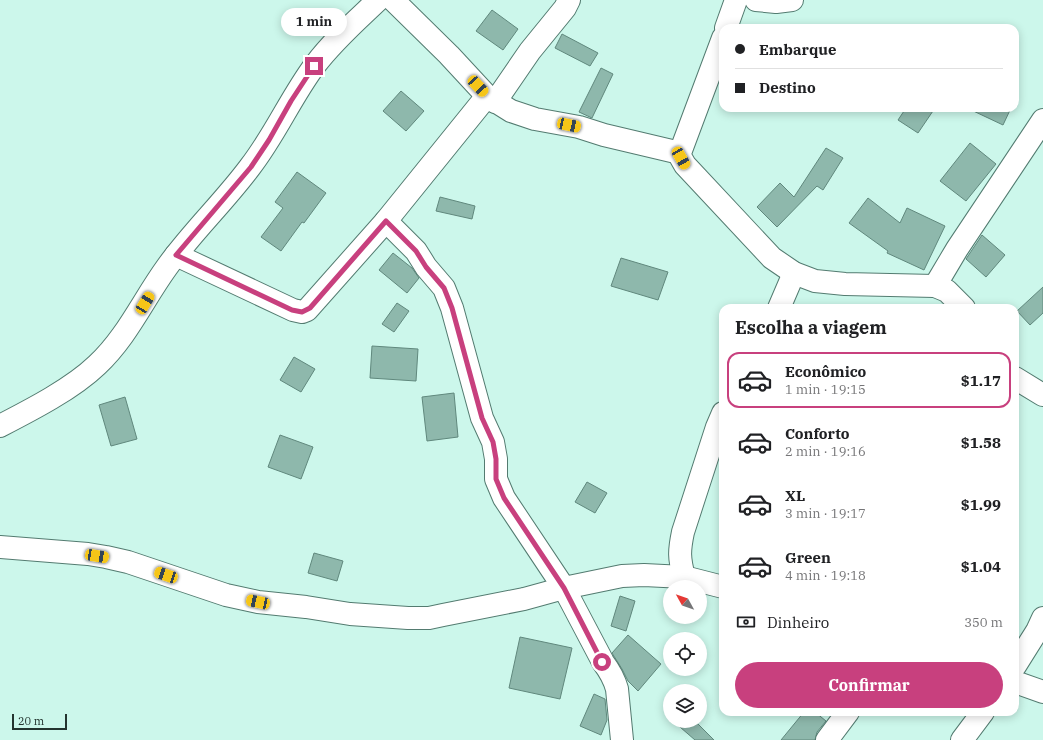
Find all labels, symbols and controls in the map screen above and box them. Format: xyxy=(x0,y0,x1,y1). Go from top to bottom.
callout: 1 min xyxy=(281,8,347,36)
text: 1 min xyxy=(296,13,332,30)
text: Embarque xyxy=(759,40,837,59)
route end xyxy=(305,57,323,75)
car xyxy=(465,73,491,99)
text: Destino xyxy=(759,78,816,97)
car xyxy=(556,117,582,133)
car xyxy=(670,145,692,171)
car xyxy=(134,290,156,316)
text: Escolha a viagem xyxy=(735,316,887,339)
icon: car xyxy=(737,362,773,398)
text: Econômico xyxy=(785,362,866,381)
text: $1.17 xyxy=(961,371,1001,390)
text: 1 min · 19:15 xyxy=(785,381,866,398)
icon: car xyxy=(737,424,773,460)
text: Conforto xyxy=(785,424,850,443)
text: $1.58 xyxy=(961,433,1001,452)
text: 2 min · 19:16 xyxy=(785,443,866,460)
icon: car xyxy=(737,486,773,522)
text: XL xyxy=(785,486,805,505)
text: $1.99 xyxy=(961,495,1001,514)
text: 3 min · 19:17 xyxy=(785,505,866,522)
car xyxy=(84,548,110,564)
icon: car xyxy=(737,548,773,584)
text: Green xyxy=(785,548,831,567)
text: $1.04 xyxy=(961,557,1001,576)
car xyxy=(153,565,179,585)
text: 4 min · 19:18 xyxy=(785,567,866,584)
north arrow xyxy=(663,580,707,624)
map controls xyxy=(663,580,707,728)
car xyxy=(245,594,271,610)
icon: cash xyxy=(735,611,757,633)
text: Dinheiro xyxy=(767,613,829,632)
text: 350 m xyxy=(964,614,1003,631)
button: locate xyxy=(663,632,707,676)
route start xyxy=(593,653,611,671)
button: Confirmar xyxy=(735,662,1003,708)
button: layers xyxy=(663,684,707,728)
scale bar xyxy=(12,712,67,731)
text: 20 m xyxy=(18,714,44,728)

